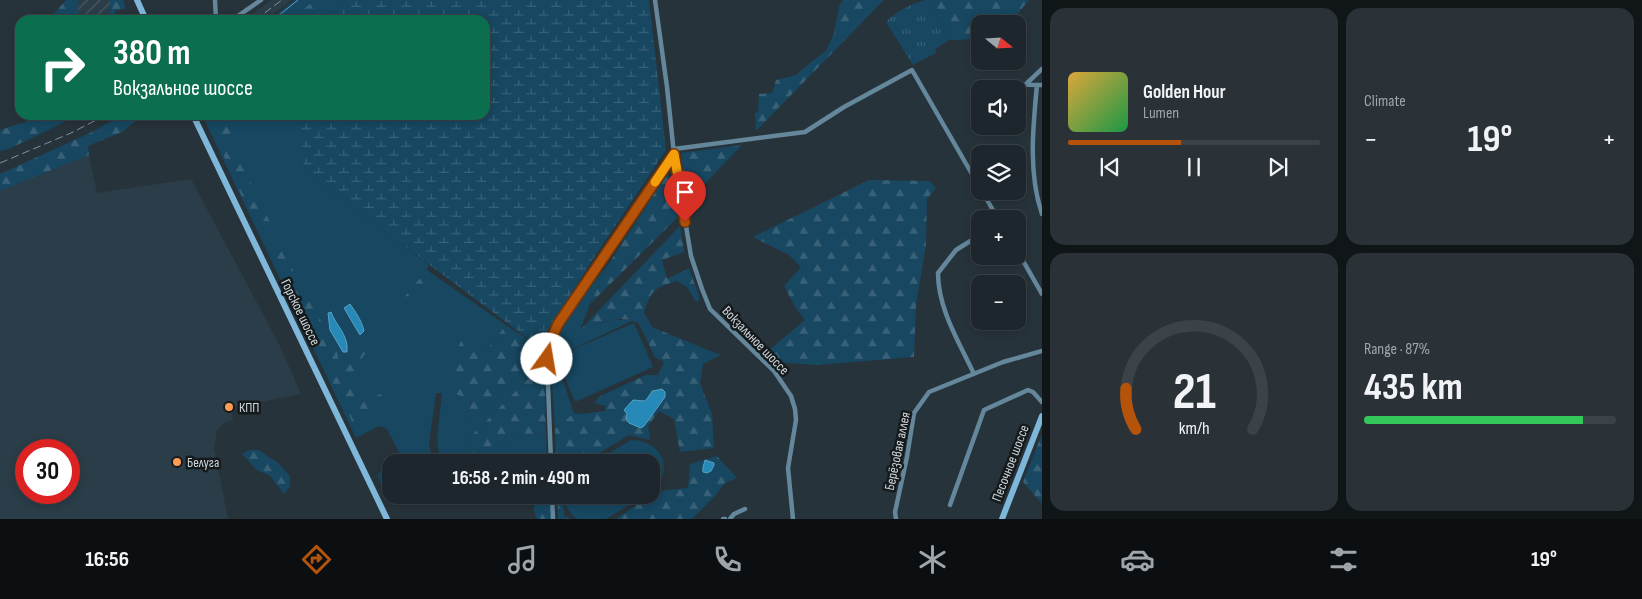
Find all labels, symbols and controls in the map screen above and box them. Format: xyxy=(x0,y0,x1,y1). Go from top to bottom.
north arrow xyxy=(971,15,1026,70)
map controls xyxy=(971,15,1026,330)
text: 380 m xyxy=(113,32,191,75)
icon: right xyxy=(30,35,95,100)
text: Вокзальное шоссе xyxy=(113,75,253,102)
button: sound xyxy=(971,80,1026,135)
text: Golden Hour xyxy=(1143,81,1226,104)
text: Climate xyxy=(1364,92,1406,111)
text: Lumen xyxy=(1143,104,1179,123)
text: 19° xyxy=(1468,117,1512,162)
text: − xyxy=(1364,123,1378,156)
text: + xyxy=(1602,123,1616,156)
button: layers xyxy=(971,145,1026,200)
icon: previous xyxy=(1096,153,1124,181)
icon: pause xyxy=(1180,153,1208,181)
icon: next xyxy=(1264,153,1292,181)
pin xyxy=(664,171,706,222)
icon: arrive xyxy=(671,178,699,206)
button: + xyxy=(971,210,1026,265)
button: − xyxy=(971,275,1026,330)
street label: Горское шоссе xyxy=(277,276,324,348)
street label: Вокзальное шоссе xyxy=(719,302,793,378)
position arrow xyxy=(520,332,572,384)
text: Range · 87% xyxy=(1364,340,1430,359)
text: 21 xyxy=(1172,361,1216,424)
text: 435 km xyxy=(1364,365,1463,410)
place label: КПП xyxy=(239,399,259,416)
marker: КПП xyxy=(223,401,235,413)
street label: Берёзовая аллея xyxy=(881,410,914,492)
text: km/h xyxy=(1179,418,1209,439)
street label: Песочное шоссе xyxy=(988,422,1033,504)
speed limit sign: 30 xyxy=(15,439,80,504)
place label: Белуга xyxy=(187,454,219,471)
marker: Белуга xyxy=(171,456,183,468)
text: 16:58 · 2 min · 490 m xyxy=(452,467,590,490)
icon: directions xyxy=(299,542,334,577)
icon: music xyxy=(505,542,540,577)
icon: phone xyxy=(710,542,745,577)
icon: climate xyxy=(915,542,950,577)
icon: car xyxy=(1120,542,1155,577)
icon: filters xyxy=(1326,542,1361,577)
text: 16:56 xyxy=(85,546,129,573)
text: 19° xyxy=(1531,546,1557,573)

